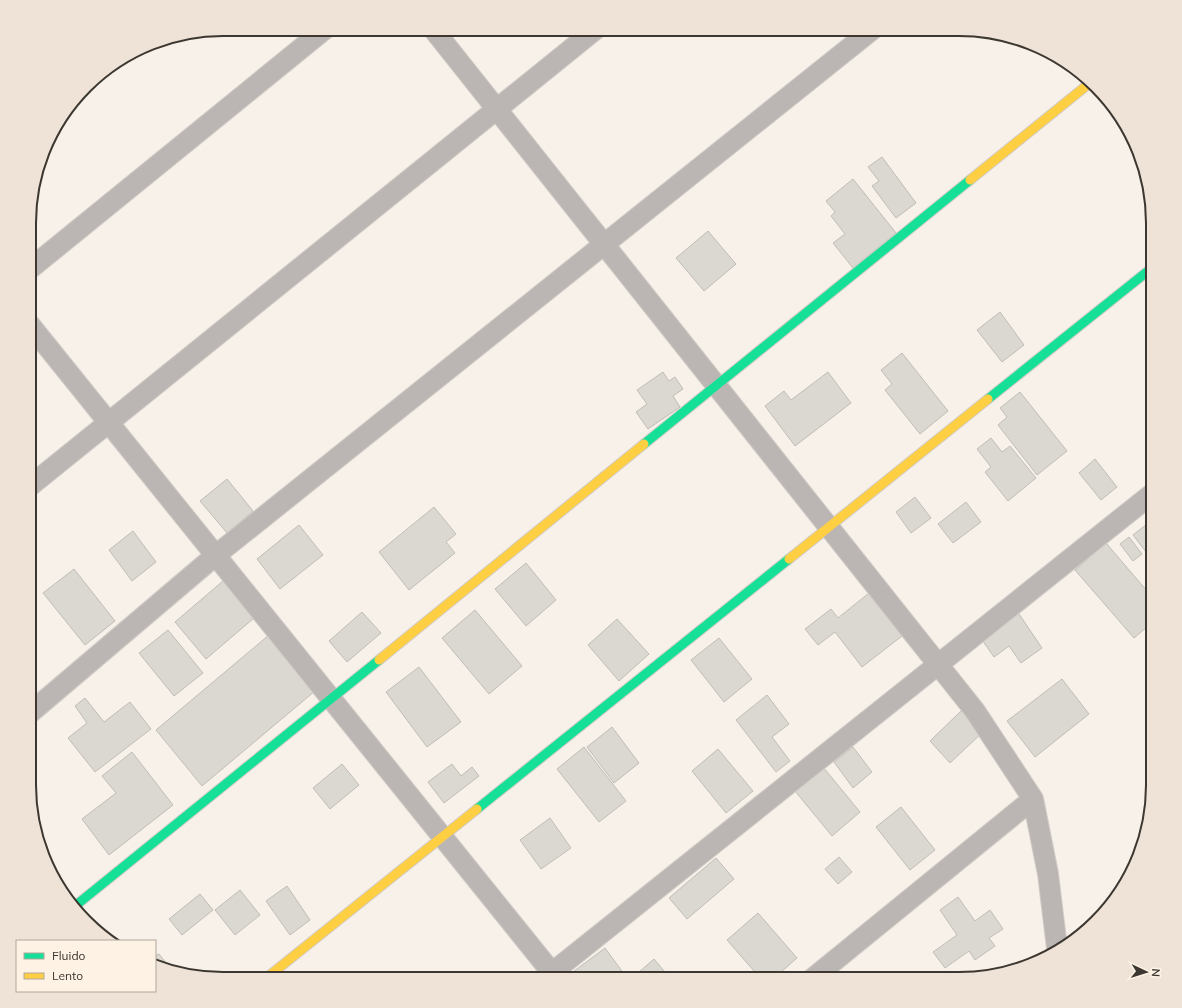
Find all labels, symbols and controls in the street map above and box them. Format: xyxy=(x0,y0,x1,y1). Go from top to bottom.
legend xyxy=(16,940,156,992)
text: Fluido xyxy=(52,948,86,963)
north arrow xyxy=(1126,952,1166,992)
text: Lento xyxy=(52,968,83,983)
text: N xyxy=(1149,968,1163,977)

